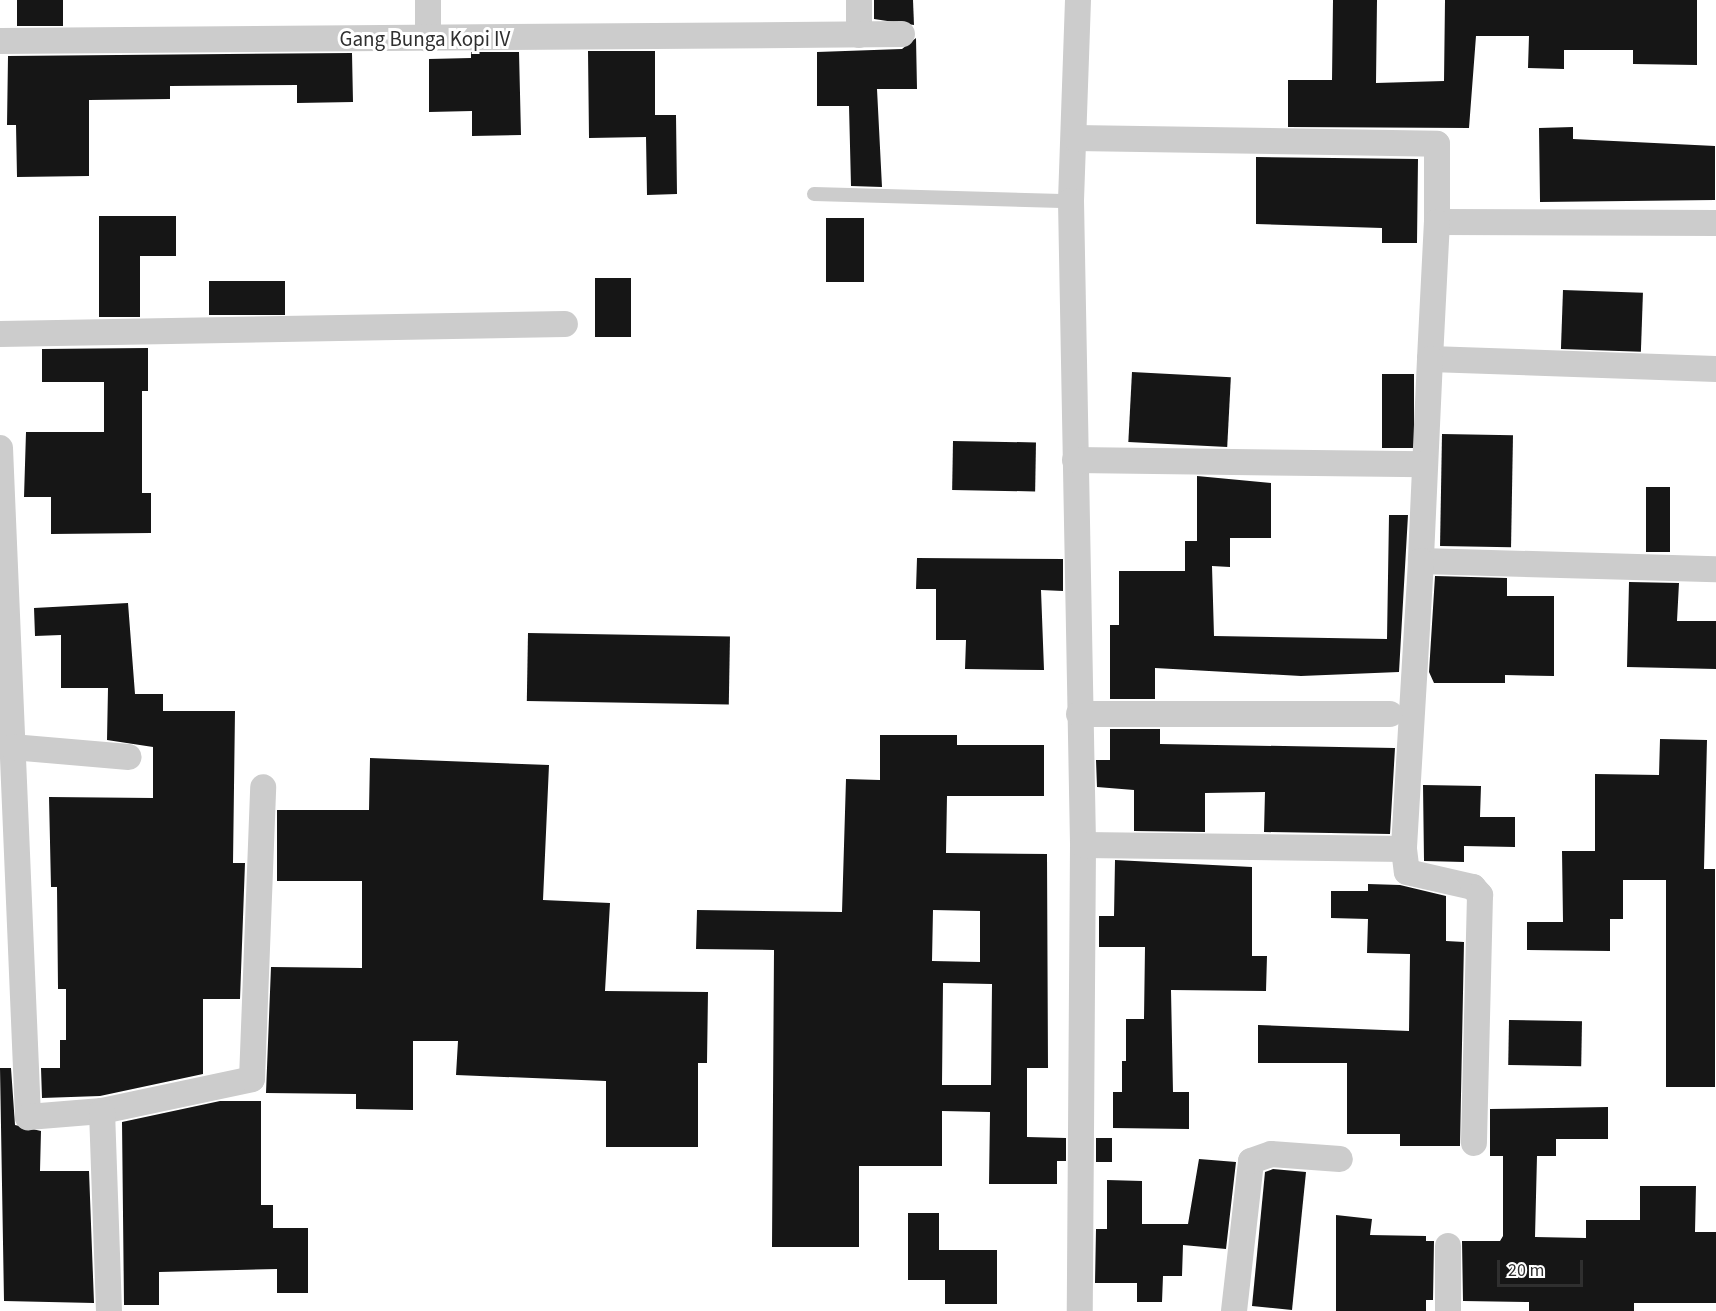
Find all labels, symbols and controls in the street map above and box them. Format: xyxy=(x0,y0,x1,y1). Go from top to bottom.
street label: Gang Bunga Kopi IV xyxy=(340,26,510,52)
scale bar xyxy=(1500,1248,1586,1286)
text: 20 m xyxy=(1508,1258,1544,1283)

